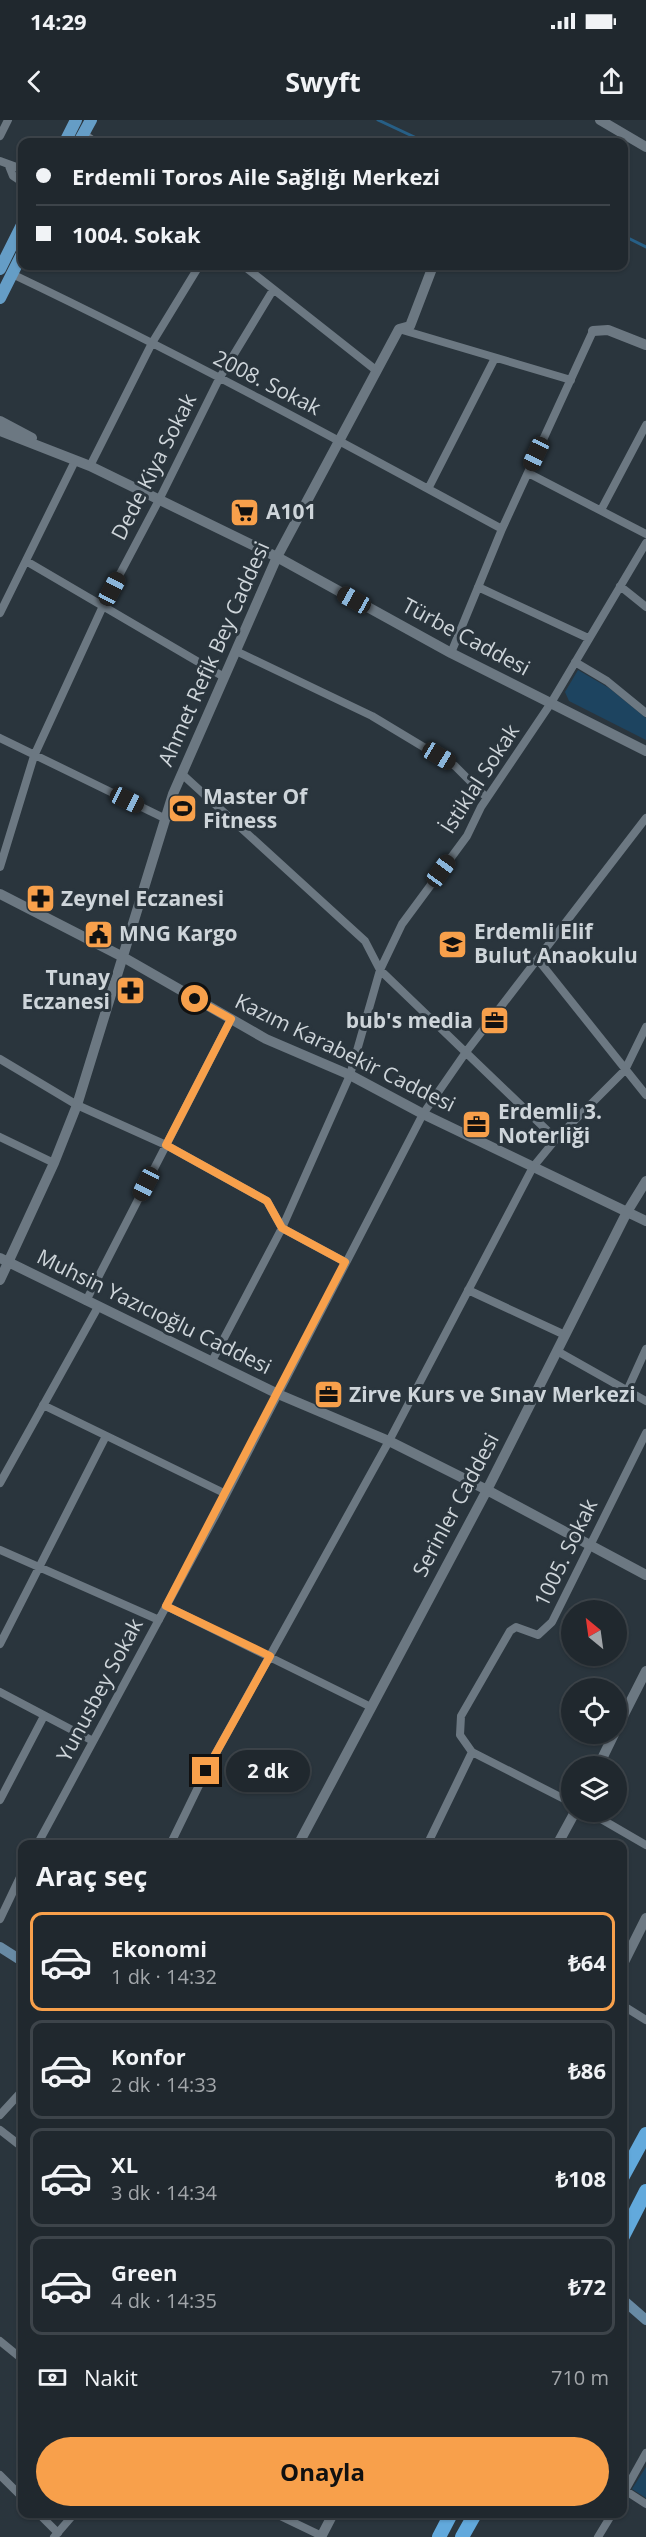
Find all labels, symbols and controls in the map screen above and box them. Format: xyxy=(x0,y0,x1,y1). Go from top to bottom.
text: 14:29 xyxy=(30,6,87,36)
text: Swyft xyxy=(285,63,361,100)
icon: back xyxy=(18,65,51,98)
icon: share xyxy=(595,65,628,98)
text: Erdemli Toros Aile Sağlığı Merkezi xyxy=(72,161,440,191)
text: 1004. Sokak xyxy=(72,219,201,249)
street label: 2008. Sokak xyxy=(209,343,326,421)
street label: Dede Kiya Sokak xyxy=(104,389,202,545)
car xyxy=(520,434,552,474)
supermarket icon: A101 xyxy=(229,496,261,528)
place label: A101 xyxy=(266,497,317,525)
street label: Ahmet Refik Bey Caddesi xyxy=(151,537,275,770)
car xyxy=(96,569,128,609)
car xyxy=(334,583,374,617)
street label: Türbe Caddesi xyxy=(398,591,535,682)
street label: İstiklal Sokak xyxy=(433,718,525,839)
car xyxy=(419,739,459,773)
place label: Master Of Fitness xyxy=(203,782,309,834)
car xyxy=(107,784,147,816)
sports icon: Master Of Fitness xyxy=(166,793,198,825)
car xyxy=(423,851,459,891)
pharmacy icon: Zeynel Eczanesi xyxy=(24,883,56,915)
place label: Zeynel Eczanesi xyxy=(61,884,224,912)
place label: Erdemli Elif Bulut Anaokulu xyxy=(474,917,638,969)
public building icon: MNG Kargo xyxy=(82,918,114,950)
place label: MNG Kargo xyxy=(119,919,238,947)
school or university icon: Erdemli Elif Bulut Anaokulu xyxy=(437,928,469,960)
place label: Tunay Eczanesi xyxy=(21,963,110,1015)
pharmacy icon: Tunay Eczanesi xyxy=(115,974,147,1006)
route start xyxy=(181,985,208,1012)
street label: Kazım Karabekir Caddesi xyxy=(231,986,460,1118)
office icon: bub's media xyxy=(478,1005,510,1037)
place label: bub's media xyxy=(346,1006,473,1034)
place label: Erdemli 3. Noterliği xyxy=(498,1097,602,1149)
office icon: Erdemli 3. Noterliği xyxy=(461,1108,493,1140)
car xyxy=(130,1164,162,1204)
street label: Muhsin Yazıcıoğlu Caddesi xyxy=(33,1242,276,1380)
office icon: Zirve Kurs ve Sınav Merkezi xyxy=(312,1379,344,1411)
place label: Zirve Kurs ve Sınav Merkezi xyxy=(349,1380,636,1408)
street label: Serinler Caddesi xyxy=(405,1428,505,1581)
street label: 1005. Sokak xyxy=(527,1494,603,1611)
north arrow xyxy=(561,1600,627,1666)
map controls xyxy=(561,1600,627,1822)
street label: Yunusbey Sokak xyxy=(49,1613,149,1766)
button: locate xyxy=(561,1678,627,1744)
callout: 2 dk xyxy=(227,1750,311,1792)
button: layers xyxy=(561,1756,627,1822)
route end xyxy=(192,1757,219,1784)
text: 2 dk xyxy=(247,1757,289,1784)
text: Araç seç xyxy=(36,1857,147,1894)
text: Ekonomi xyxy=(111,1933,207,1963)
icon: car xyxy=(39,1935,93,1989)
text: ₺64 xyxy=(568,1947,606,1977)
text: 1 dk · 14:32 xyxy=(111,1963,217,1990)
text: Konfor xyxy=(111,2041,186,2071)
icon: car xyxy=(39,2043,93,2097)
text: ₺86 xyxy=(568,2055,606,2085)
text: 2 dk · 14:33 xyxy=(111,2071,217,2098)
text: XL xyxy=(111,2149,138,2179)
icon: car xyxy=(39,2151,93,2205)
text: ₺108 xyxy=(556,2163,606,2193)
text: 3 dk · 14:34 xyxy=(111,2179,217,2206)
text: Green xyxy=(111,2257,177,2287)
icon: car xyxy=(39,2259,93,2313)
text: ₺72 xyxy=(568,2271,606,2301)
text: 4 dk · 14:35 xyxy=(111,2287,217,2314)
icon: cash xyxy=(36,2361,69,2394)
text: Nakit xyxy=(84,2362,138,2392)
text: 710 m xyxy=(551,2364,609,2391)
button: Onayla xyxy=(36,2437,609,2506)

